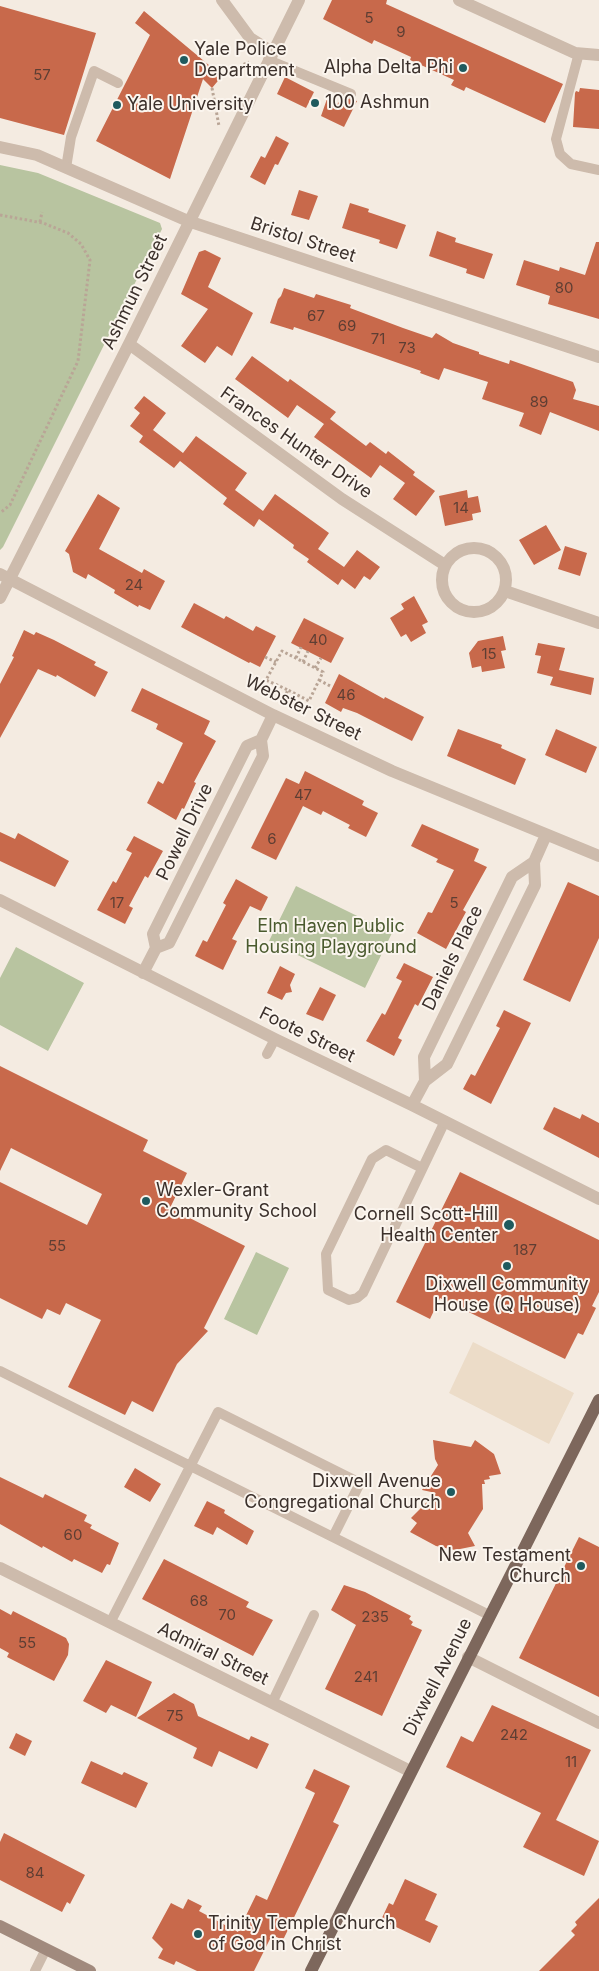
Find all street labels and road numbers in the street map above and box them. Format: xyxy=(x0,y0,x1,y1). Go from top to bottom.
street label: Bristol Street xyxy=(248,213,358,267)
street label: Ashmun Street xyxy=(98,231,172,353)
street label: Frances Hunter Drive xyxy=(216,382,376,504)
street label: Webster Street xyxy=(241,671,365,745)
street label: Powell Drive xyxy=(152,780,218,884)
street label: Daniels Place xyxy=(418,902,488,1014)
street label: Foote Street xyxy=(256,1003,358,1067)
street label: Dixwell Avenue xyxy=(399,1615,477,1739)
street label: Admiral Street xyxy=(154,1618,272,1690)

